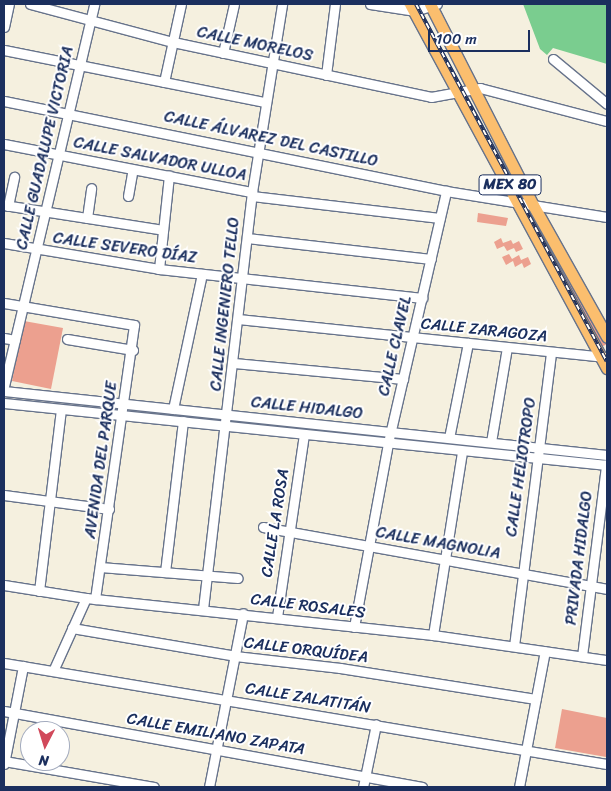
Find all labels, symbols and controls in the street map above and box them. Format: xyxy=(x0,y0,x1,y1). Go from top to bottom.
scale bar xyxy=(431,20,534,52)
street label: CALLE MORELOS xyxy=(195,22,315,66)
text: 100 m xyxy=(436,26,477,52)
street label: CALLE GUADALUPE VICTORIA xyxy=(12,44,78,252)
street label: CALLE ÁLVAREZ DEL CASTILLO xyxy=(163,107,379,171)
street label: CALLE SALVADOR ULLOA xyxy=(72,133,248,185)
road number: MEX 80 xyxy=(478,172,542,198)
street label: CALLE INGENIERO TELLO xyxy=(206,215,244,393)
street label: CALLE SEVERO DÍAZ xyxy=(52,228,198,268)
street label: CALLE CLAVEL xyxy=(374,294,416,398)
street label: CALLE ZARAGOZA xyxy=(420,314,548,346)
street label: AVENIDA DEL PARQUE xyxy=(81,381,121,539)
street label: CALLE HIDALGO xyxy=(249,393,365,423)
street label: CALLE HELIOTROPO xyxy=(502,397,540,537)
street label: CALLE LA ROSA xyxy=(257,467,293,579)
street label: PRIVADA HIDALGO xyxy=(561,490,597,626)
street label: CALLE MAGNOLIA xyxy=(374,523,502,563)
street label: CALLE ROSALES xyxy=(250,589,366,623)
street label: CALLE ORQUÍDEA xyxy=(243,633,369,667)
street label: CALLE ZALATITÁN xyxy=(244,679,372,717)
street label: CALLE EMILIANO ZAPATA xyxy=(126,709,306,759)
north arrow xyxy=(20,721,70,771)
text: N xyxy=(38,748,50,773)

